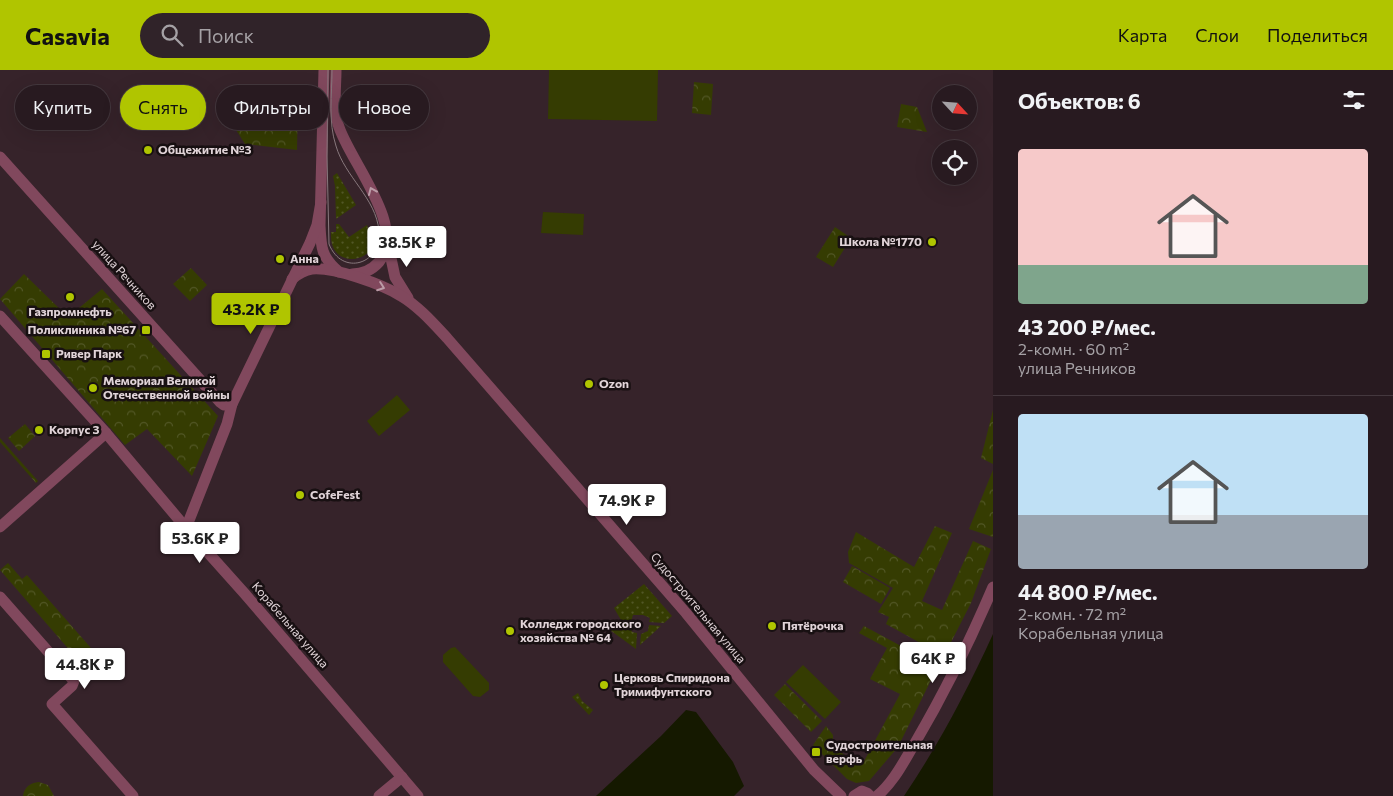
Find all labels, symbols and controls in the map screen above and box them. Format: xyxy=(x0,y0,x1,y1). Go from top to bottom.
search box xyxy=(140,13,490,58)
text: Casavia xyxy=(25,21,110,50)
icon: search xyxy=(158,21,186,49)
text: Поиск xyxy=(198,24,254,47)
text: Карта xyxy=(1118,24,1167,46)
text: Слои xyxy=(1195,24,1239,46)
text: Поделиться xyxy=(1267,24,1368,46)
chip: Купить xyxy=(15,85,110,130)
chip: Снять xyxy=(120,85,206,130)
chip: Фильтры xyxy=(216,85,329,130)
chip: Новое xyxy=(339,85,429,130)
north arrow xyxy=(932,85,978,130)
map controls xyxy=(932,85,977,185)
icon: filters xyxy=(1340,86,1368,114)
text: Объектов: 6 xyxy=(1018,88,1141,113)
button: locate xyxy=(932,140,977,185)
place label: Общежитие №3 xyxy=(158,142,252,156)
marker: Общежитие №3 xyxy=(142,144,154,156)
icon: home xyxy=(1148,181,1238,271)
one-way arrow xyxy=(368,187,378,196)
pin: 38.5K ₽ xyxy=(361,226,453,268)
text: 38.5K ₽ xyxy=(378,232,436,251)
place label: Школа №1770 xyxy=(839,234,922,248)
marker: Школа №1770 xyxy=(926,236,938,248)
street label: улица Речников xyxy=(90,237,160,312)
place label: Анна xyxy=(290,251,319,265)
marker: Анна xyxy=(274,253,286,265)
one-way arrow xyxy=(377,281,385,291)
marker: Газпромнефть xyxy=(64,291,76,303)
pin: 43.2K ₽ xyxy=(205,292,297,335)
text: 43.2K ₽ xyxy=(222,299,280,318)
place label: Газпромнефть xyxy=(28,304,112,318)
text: 43 200 ₽/мес. xyxy=(1018,314,1156,339)
place label: Поликлиника №67 xyxy=(27,322,136,336)
marker: Поликлиника №67 xyxy=(140,324,152,336)
text: 2-комн. · 60 m² xyxy=(1018,339,1129,358)
place label: Ривер Парк xyxy=(56,346,122,360)
marker: Ривер Парк xyxy=(40,348,52,360)
text: улица Речников xyxy=(1018,358,1136,377)
place label: Мемориал Великой Отечественной войны xyxy=(103,373,230,401)
place label: Ozon xyxy=(599,376,629,390)
marker: Ozon xyxy=(583,378,595,390)
marker: Мемориал Великой Отечественной войны xyxy=(87,382,99,394)
place label: Корпус 3 xyxy=(49,422,100,436)
marker: Корпус 3 xyxy=(33,424,45,436)
icon: home xyxy=(1148,447,1238,537)
pin: 74.9K ₽ xyxy=(581,484,673,526)
place label: CofeFest xyxy=(310,487,360,501)
marker: CofeFest xyxy=(294,489,306,501)
text: 74.9K ₽ xyxy=(599,490,655,509)
pin: 53.6K ₽ xyxy=(154,522,246,564)
text: 53.6K ₽ xyxy=(171,528,229,547)
street label: Судостроительная улица xyxy=(648,549,749,666)
street label: Корабельная улица xyxy=(250,579,332,670)
text: 44 800 ₽/мес. xyxy=(1018,579,1158,604)
text: 2-комн. · 72 m² xyxy=(1018,604,1126,623)
place label: Колледж городского хозяйства № 64 xyxy=(520,616,641,644)
place label: Пятёрочка xyxy=(782,618,844,632)
marker: Пятёрочка xyxy=(766,620,778,632)
text: Корабельная улица xyxy=(1018,623,1164,642)
marker: Колледж городского хозяйства № 64 xyxy=(504,625,516,637)
pin: 64K ₽ xyxy=(898,642,968,684)
pin: 44.8K ₽ xyxy=(39,648,131,690)
text: 64K ₽ xyxy=(911,648,955,667)
text: 44.8K ₽ xyxy=(56,654,114,673)
place label: Церковь Спиридона Тримифунтского xyxy=(614,670,730,698)
marker: Церковь Спиридона Тримифунтского xyxy=(598,679,610,691)
place label: Судостроительная верфь xyxy=(826,737,933,765)
marker: Судостроительная верфь xyxy=(810,746,822,758)

